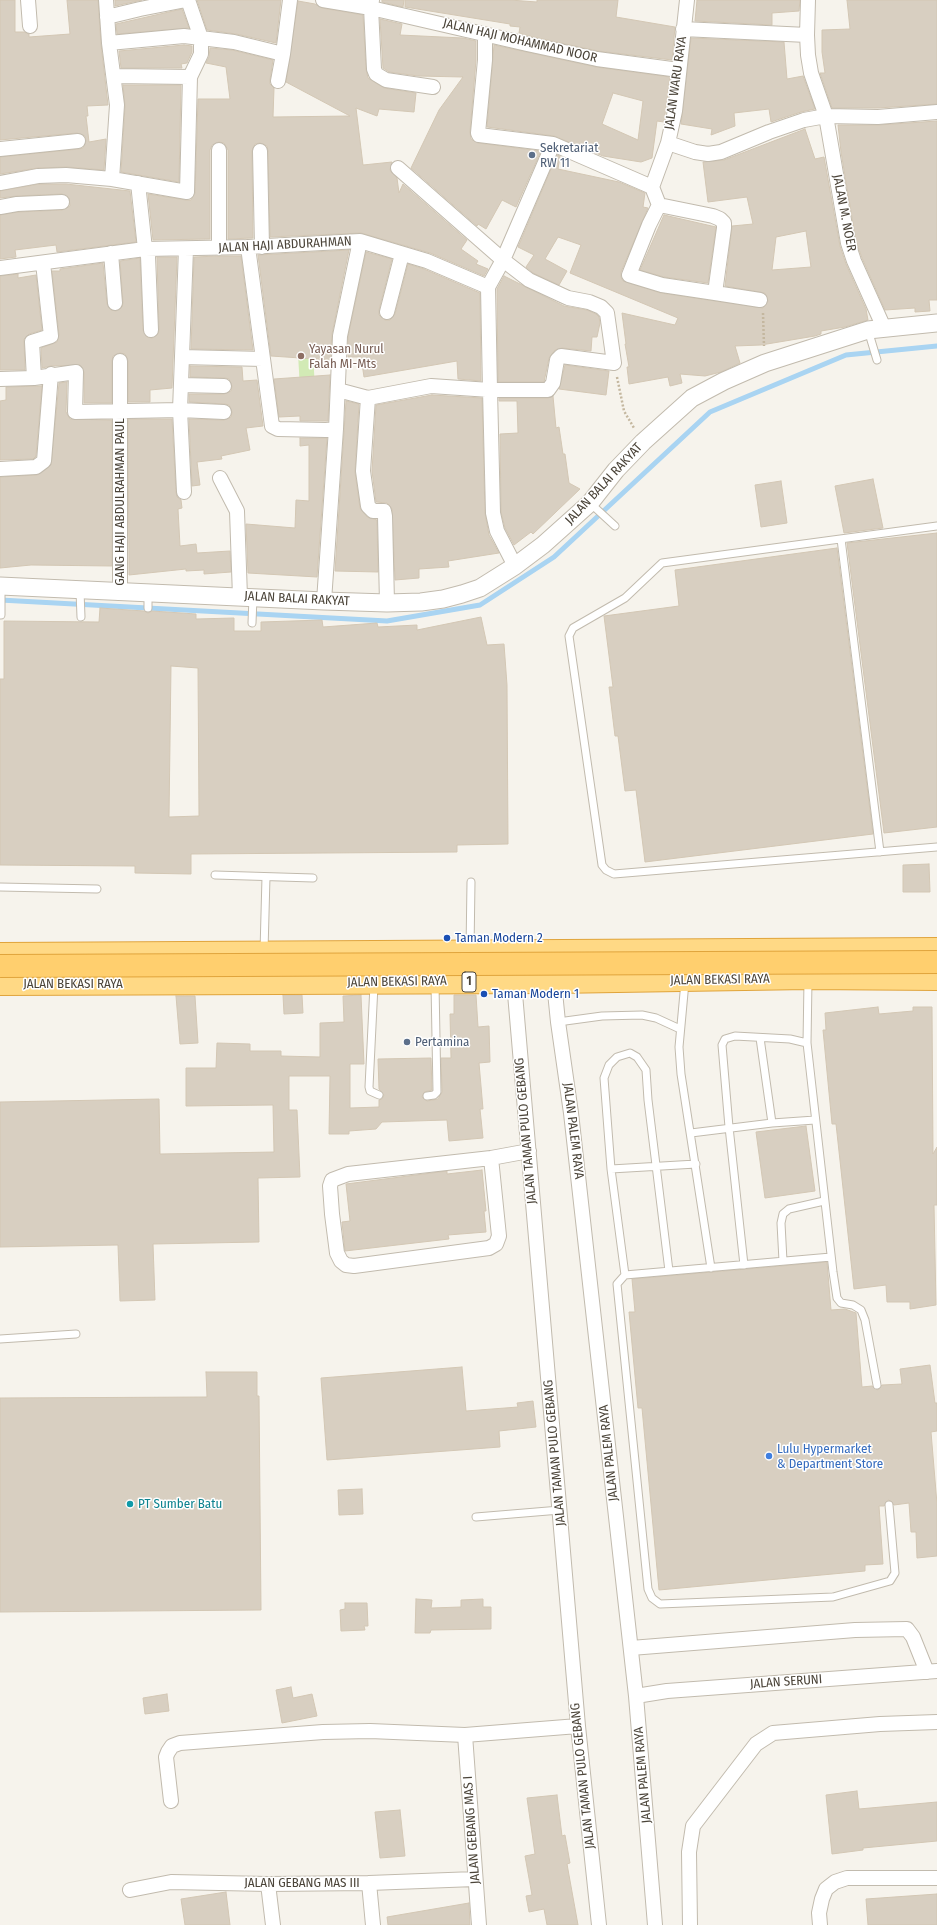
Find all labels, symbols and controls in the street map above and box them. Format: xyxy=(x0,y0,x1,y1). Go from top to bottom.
street label: JALAN HAJI MOHAMMAD NOOR xyxy=(441,16,599,66)
street label: JALAN WARU RAYA xyxy=(662,35,690,131)
place label: Sekretariat RW 11 xyxy=(540,140,598,171)
marker: Sekretariat RW 11 xyxy=(527,150,537,160)
street label: JALAN M. NOER xyxy=(829,173,859,253)
street label: JALAN HAJI ABDURAHMAN xyxy=(218,234,352,256)
place label: Yayasan Nurul Falah MI-Mts xyxy=(309,341,384,372)
marker: Yayasan Nurul Falah MI-Mts xyxy=(296,351,306,361)
street label: GANG HAJI ABDULRAHMAN PAUL xyxy=(112,418,128,586)
street label: JALAN BALAI RAKYAT xyxy=(562,440,646,528)
street label: JALAN BALAI RAKYAT xyxy=(244,588,350,610)
place label: Taman Modern 2 xyxy=(455,930,543,946)
marker: Taman Modern 2 xyxy=(442,933,452,943)
street label: JALAN BEKASI RAYA xyxy=(670,971,770,989)
road number: 1 xyxy=(462,972,476,992)
street label: JALAN BEKASI RAYA xyxy=(347,973,447,991)
street label: JALAN BEKASI RAYA xyxy=(23,976,123,992)
place label: Taman Modern 1 xyxy=(492,986,579,1002)
marker: Taman Modern 1 xyxy=(479,989,489,999)
place label: Pertamina xyxy=(415,1034,469,1050)
marker: Pertamina xyxy=(402,1037,412,1047)
street label: JALAN TAMAN PULO GEBANG xyxy=(512,1057,540,1205)
street label: JALAN PALEM RAYA xyxy=(559,1082,587,1180)
street label: JALAN TAMAN PULO GEBANG xyxy=(541,1379,569,1527)
street label: JALAN PALEM RAYA xyxy=(596,1404,622,1502)
place label: Lulu Hypermarket & Department Store xyxy=(777,1441,883,1472)
marker: Lulu Hypermarket & Department Store xyxy=(764,1451,774,1461)
place label: PT Sumber Batu xyxy=(138,1496,222,1512)
marker: PT Sumber Batu xyxy=(125,1499,135,1509)
street label: JALAN SERUNI xyxy=(749,1672,823,1692)
street label: JALAN TAMAN PULO GEBANG xyxy=(568,1702,598,1850)
street label: JALAN PALEM RAYA xyxy=(631,1726,655,1824)
street label: JALAN GEBANG MAS I xyxy=(460,1775,484,1885)
street label: JALAN GEBANG MAS III xyxy=(244,1875,360,1891)

